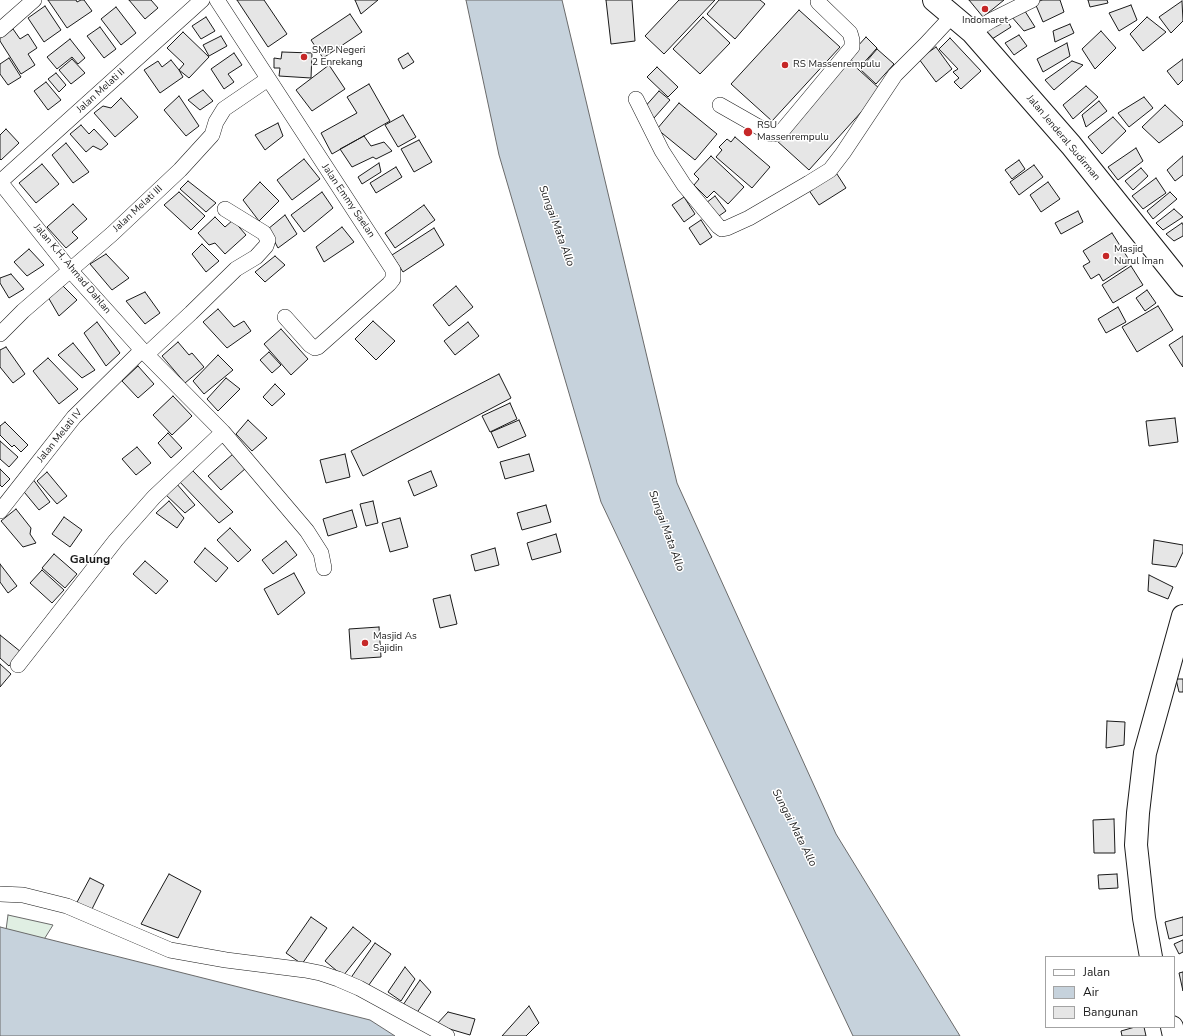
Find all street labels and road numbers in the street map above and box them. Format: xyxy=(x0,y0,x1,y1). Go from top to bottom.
street label: Jalan Melati II xyxy=(74,66,128,116)
street label: Jalan Jenderal Sudirman xyxy=(1024,93,1102,183)
street label: Jalan Emmy Saelan xyxy=(319,162,377,240)
street label: Jalan Melati III xyxy=(111,183,165,235)
street label: Jalan K.H. Ahmad Dahlan xyxy=(31,222,113,316)
street label: Jalan Melati IV xyxy=(35,407,85,465)

